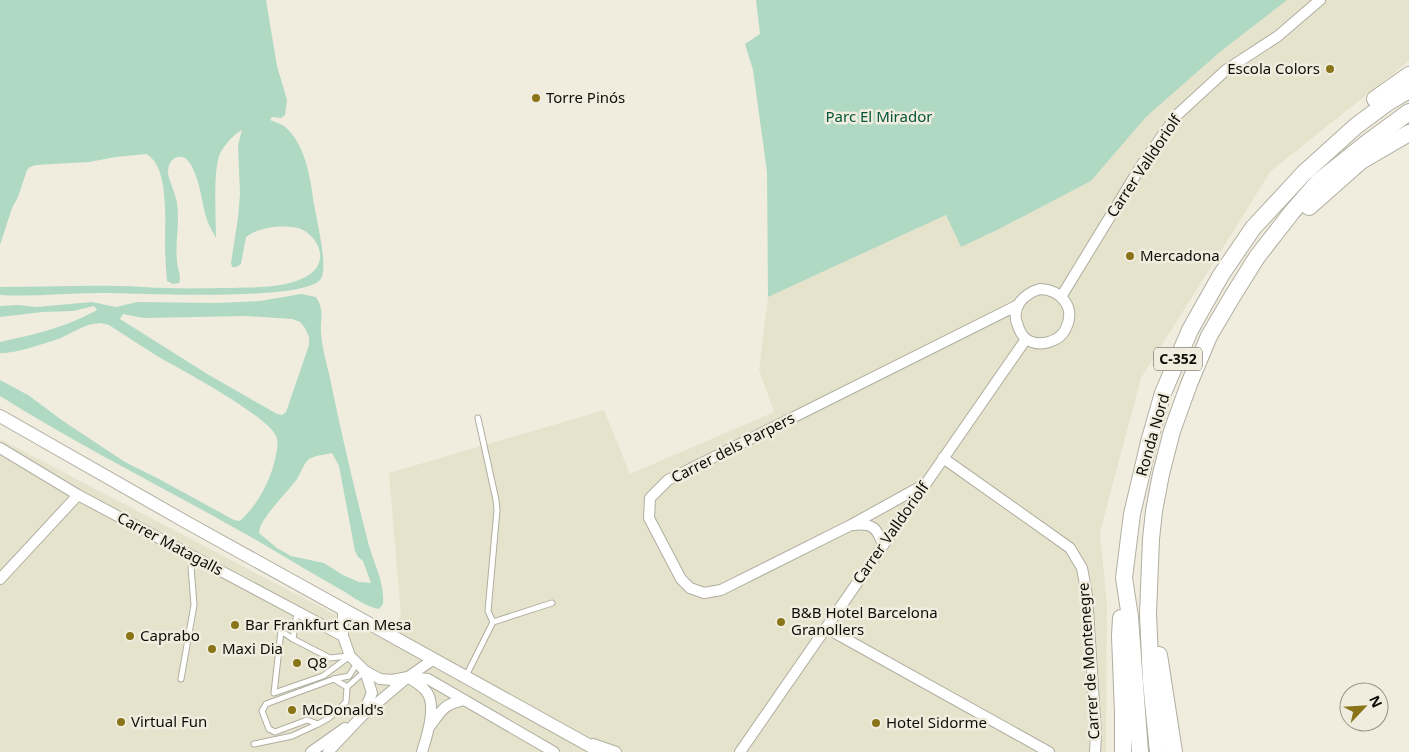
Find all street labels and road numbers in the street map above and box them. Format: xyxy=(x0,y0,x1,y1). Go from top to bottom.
street label: Carrer Valldoriolf xyxy=(1101,109,1185,221)
road number: C-352 xyxy=(1154,348,1202,370)
street label: Ronda Nord xyxy=(1131,391,1173,478)
street label: Carrer dels Parpers xyxy=(667,407,798,487)
street label: Carrer Valldoriolf xyxy=(848,477,933,587)
street label: Carrer Matagalls xyxy=(114,507,227,579)
street label: Carrer de Montenegre xyxy=(1073,582,1103,740)

